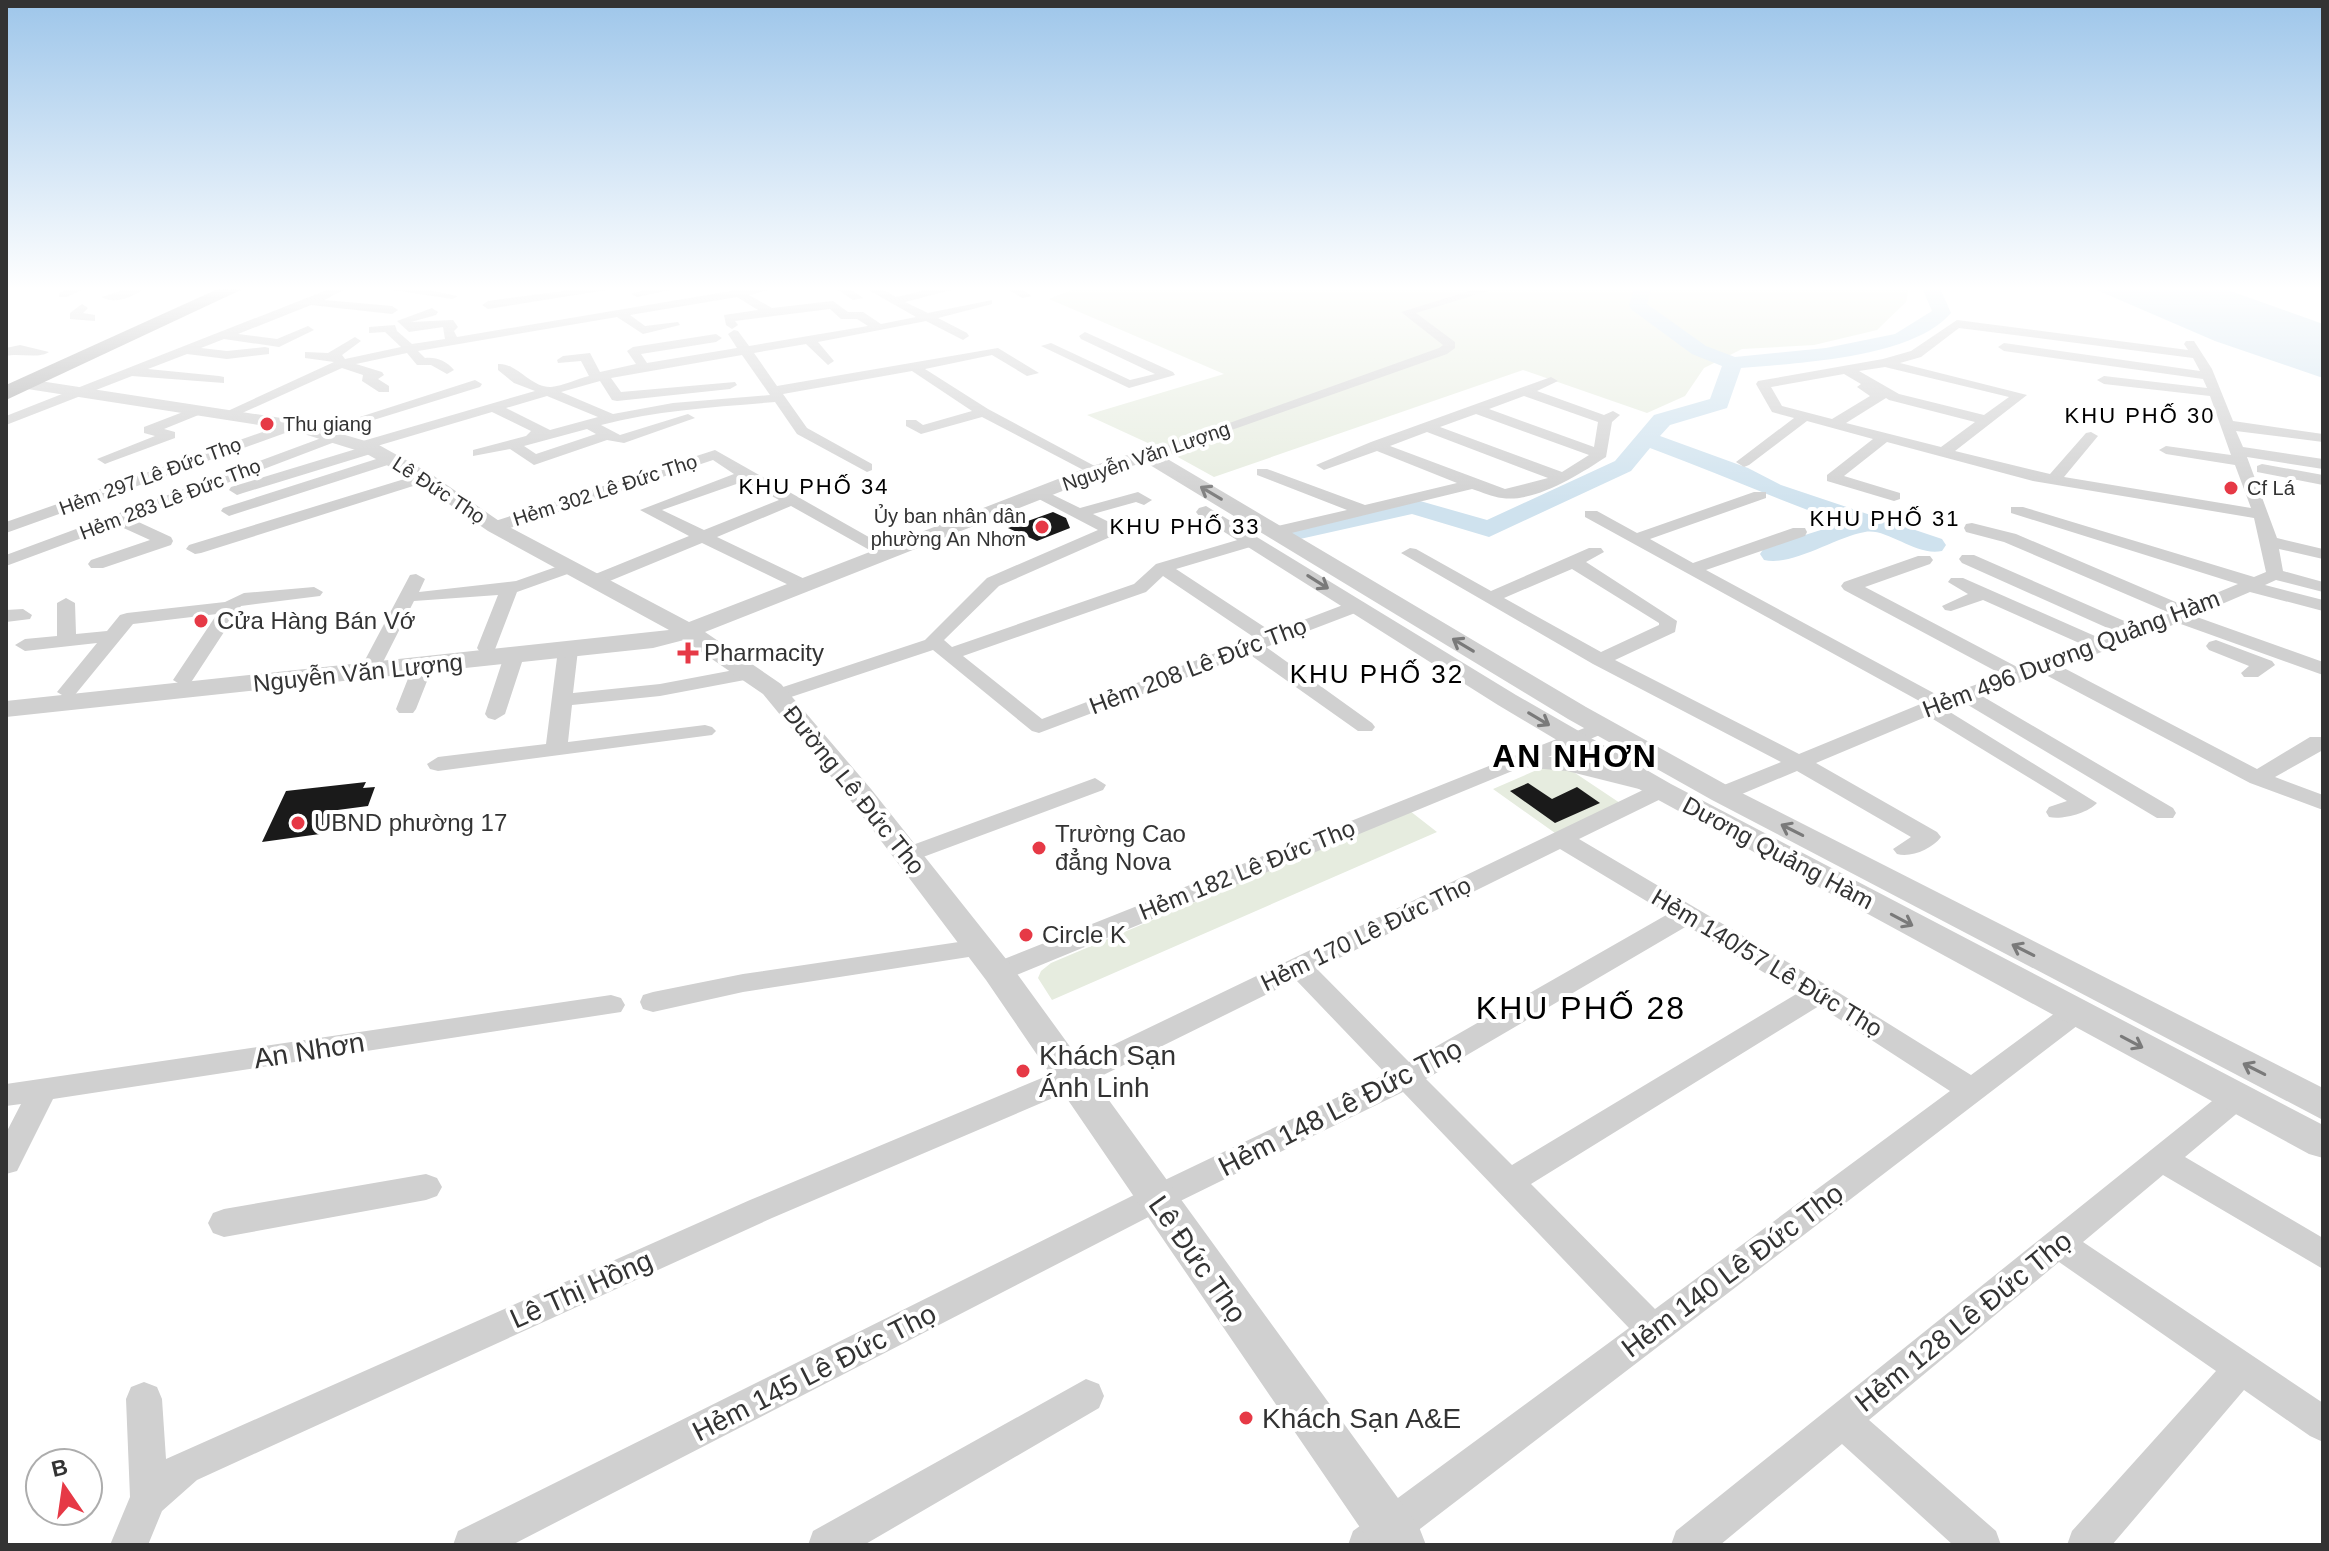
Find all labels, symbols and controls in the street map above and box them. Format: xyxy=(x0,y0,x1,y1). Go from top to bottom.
district label: KHU PHỐ 30 xyxy=(2065,402,2215,428)
place label: Thu giang xyxy=(283,413,372,435)
marker: Thu giang xyxy=(258,415,276,433)
street label: Nguyễn Văn Lượng xyxy=(1059,417,1233,495)
street label: Hẻm 297 Lê Đức Thọ xyxy=(56,433,244,519)
street label: Hẻm 302 Lê Đức Thọ xyxy=(510,450,700,530)
street label: Lê Đức Thọ xyxy=(389,452,489,528)
street label: Hẻm 283 Lê Đức Thọ xyxy=(76,454,264,544)
district label: KHU PHỐ 34 xyxy=(739,473,889,499)
place label: Cf Lá xyxy=(2247,477,2296,499)
marker: Cf Lá xyxy=(2222,479,2240,497)
one-way arrow xyxy=(1200,485,1223,501)
place label: Ủy ban nhân dân phường An Nhơn xyxy=(871,504,1026,550)
district label: KHU PHỐ 31 xyxy=(1810,505,1960,531)
district label: KHU PHỐ 33 xyxy=(1110,513,1260,539)
marker: Ủy ban nhân dân phường An Nhơn xyxy=(1033,518,1051,536)
one-way arrow xyxy=(1306,574,1329,590)
street label: Hẻm 496 Dương Quảng Hàm xyxy=(1918,584,2223,723)
place label: Cửa Hàng Bán Vớ xyxy=(217,607,416,634)
marker: Cửa Hàng Bán Vớ xyxy=(192,612,210,630)
street label: Hẻm 208 Lê Đức Thọ xyxy=(1085,612,1310,719)
one-way arrow xyxy=(1452,636,1475,652)
place label: Pharmacity xyxy=(704,639,824,666)
marker: Pharmacity xyxy=(679,644,697,662)
street label: Nguyễn Văn Lượng xyxy=(252,648,464,697)
district label: KHU PHỐ 32 xyxy=(1290,659,1464,689)
street label: Đường Lê Đức Thọ xyxy=(778,700,931,879)
one-way arrow xyxy=(1527,711,1550,727)
district label: AN NHƠN xyxy=(1492,738,1658,774)
street label: Dương Quảng Hàm xyxy=(1678,791,1878,914)
place label: UBND phường 17 xyxy=(314,809,507,836)
marker: UBND phường 17 xyxy=(289,814,307,832)
street label: Hẻm 182 Lê Đức Thọ xyxy=(1135,814,1359,925)
place label: Trường Cao đẳng Nova xyxy=(1055,820,1186,875)
one-way arrow xyxy=(1780,822,1804,838)
marker: Trường Cao đẳng Nova xyxy=(1030,839,1048,857)
street label: Hẻm 170 Lê Đức Thọ xyxy=(1256,871,1475,996)
street label: Hẻm 140/57 Lê Đức Thọ xyxy=(1647,883,1887,1042)
one-way arrow xyxy=(1890,912,1913,928)
place label: Circle K xyxy=(1042,921,1126,948)
marker: Circle K xyxy=(1017,926,1035,944)
one-way arrow xyxy=(2011,941,2035,957)
district label: KHU PHỐ 28 xyxy=(1476,990,1686,1026)
street label: An Nhơn xyxy=(251,1026,367,1075)
street label: Hẻm 148 Lê Đức Thọ xyxy=(1213,1033,1467,1182)
one-way arrow xyxy=(2119,1034,2143,1050)
place label: Khách Sạn Ánh Linh xyxy=(1039,1040,1176,1103)
one-way arrow xyxy=(2242,1060,2266,1076)
marker: Khách Sạn Ánh Linh xyxy=(1014,1062,1032,1080)
street label: Hẻm 140 Lê Đức Thọ xyxy=(1616,1177,1849,1364)
street label: Lê Đức Thọ xyxy=(1143,1190,1253,1329)
street label: Hẻm 128 Lê Đức Thọ xyxy=(1849,1225,2078,1418)
street label: Lê Thị Hồng xyxy=(505,1244,657,1335)
street label: Hẻm 145 Lê Đức Thọ xyxy=(687,1298,941,1447)
place label: Khách Sạn A&E xyxy=(1262,1403,1461,1434)
marker: Khách Sạn A&E xyxy=(1237,1409,1255,1427)
north arrow xyxy=(24,1447,104,1527)
text: B xyxy=(49,1454,70,1482)

